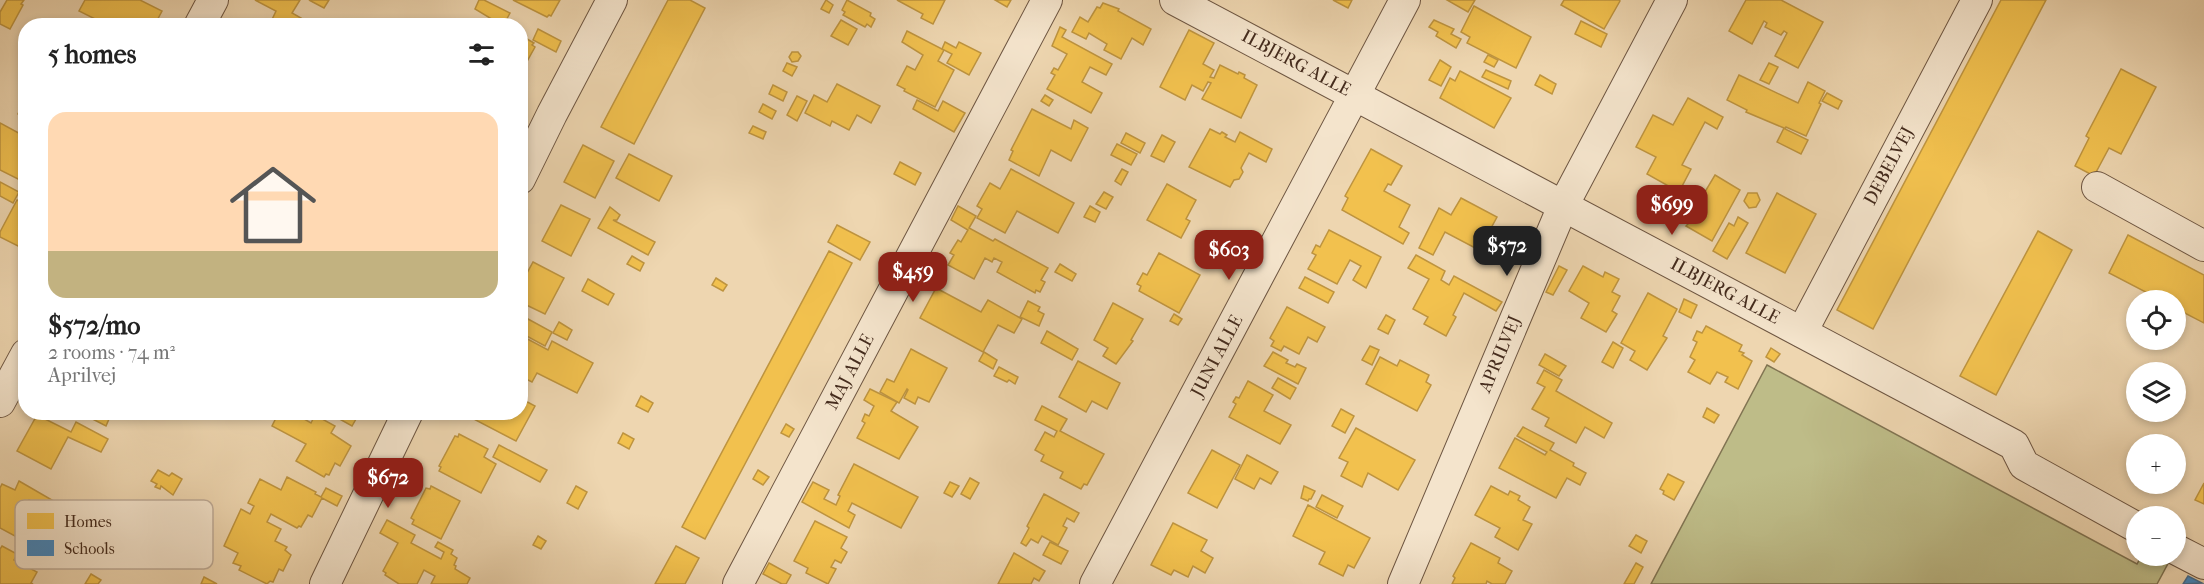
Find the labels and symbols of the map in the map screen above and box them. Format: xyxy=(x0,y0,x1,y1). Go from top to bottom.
street label: ILBJERG ALLE xyxy=(1238,25,1354,101)
street label: DEBELVEJ xyxy=(1860,123,1919,209)
pin: $699 xyxy=(1636,185,1708,236)
pin: $572 xyxy=(1471,226,1543,277)
pin: $603 xyxy=(1193,230,1265,281)
pin: $459 xyxy=(877,252,949,303)
street label: ILBJERG ALLE xyxy=(1667,253,1783,329)
street label: JUNI ALLE xyxy=(1186,311,1247,402)
street label: APRILVEJ xyxy=(1474,312,1526,397)
street label: MAJ ALLE xyxy=(821,331,879,413)
pin: $672 xyxy=(352,458,424,509)
legend xyxy=(15,500,213,569)
text: Homes xyxy=(64,512,112,531)
text: Schools xyxy=(64,539,115,558)

